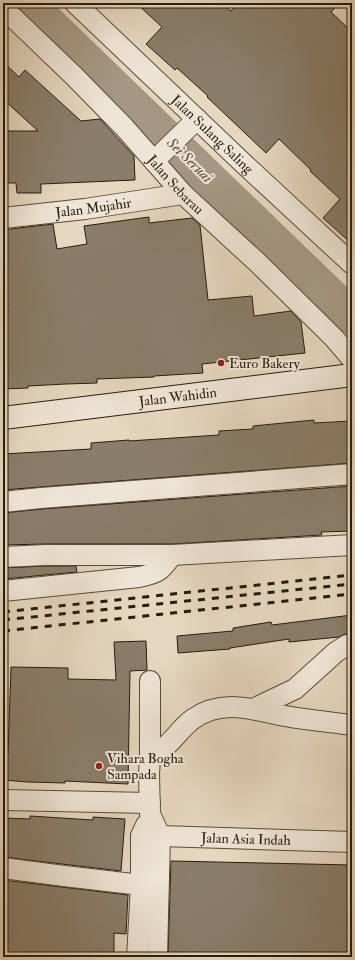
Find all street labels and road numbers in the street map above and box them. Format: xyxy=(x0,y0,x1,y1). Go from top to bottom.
street label: Jalan Sulang Saling xyxy=(167,91,258,178)
street label: Jalan Sebarau xyxy=(143,151,207,218)
street label: Jalan Mujahir xyxy=(54,194,133,221)
street label: Jalan Wahidin xyxy=(137,384,218,410)
street label: Jalan Asia Indah xyxy=(200,829,292,849)

